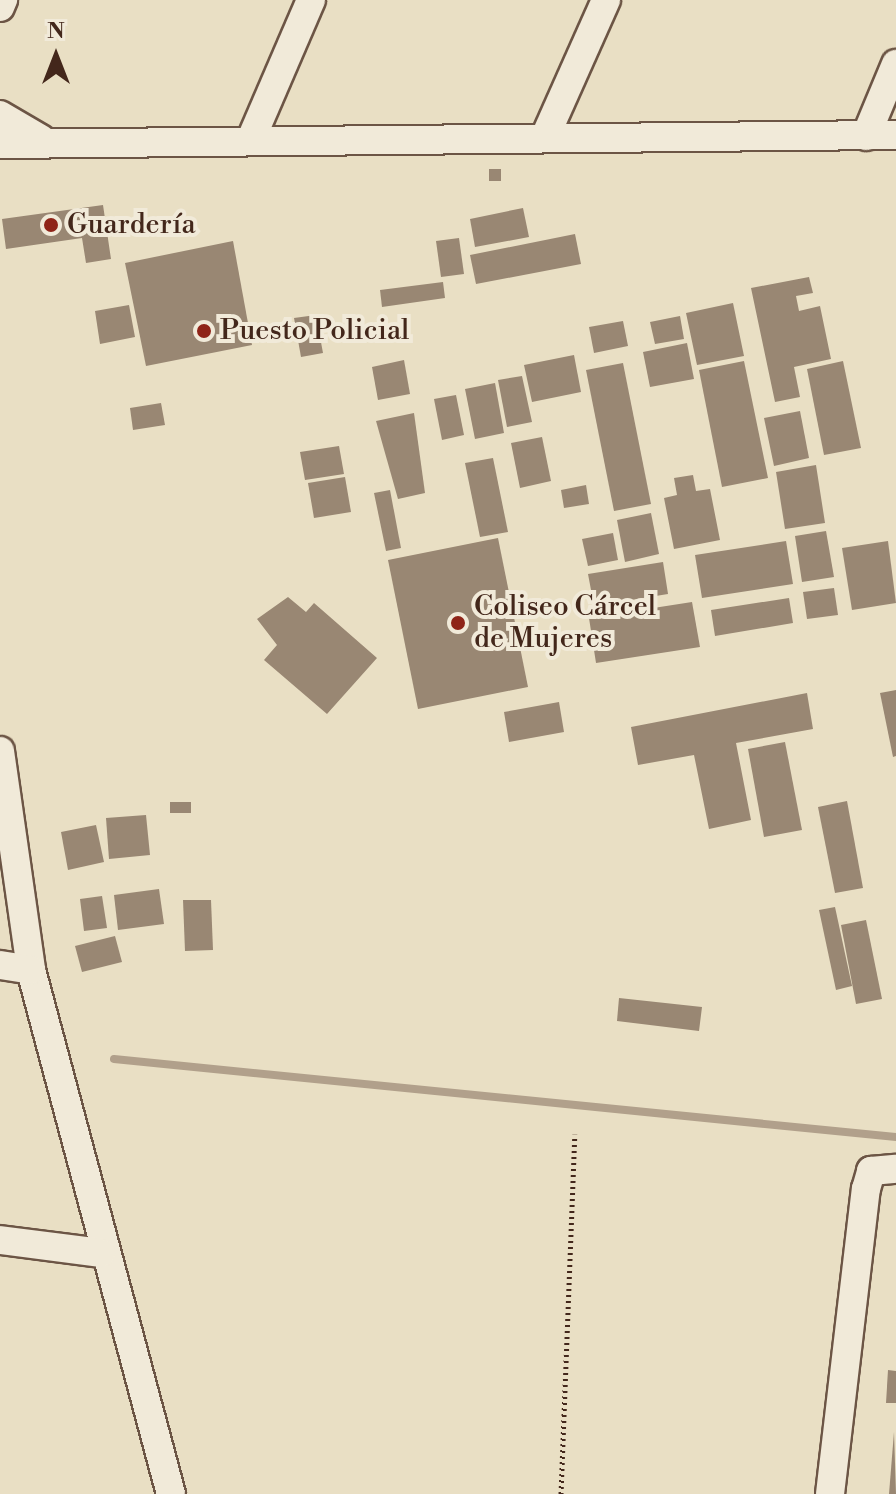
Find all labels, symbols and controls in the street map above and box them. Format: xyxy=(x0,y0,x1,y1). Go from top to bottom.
north arrow xyxy=(16,16,96,96)
text: N xyxy=(47,18,65,45)
place label: Guardería xyxy=(67,208,196,242)
marker: Guardería xyxy=(42,216,60,234)
place label: Puesto Policial xyxy=(220,314,409,348)
marker: Puesto Policial xyxy=(195,322,213,340)
place label: Coliseo Cárcel de Mujeres xyxy=(474,590,656,656)
marker: Coliseo Cárcel de Mujeres xyxy=(449,614,467,632)

